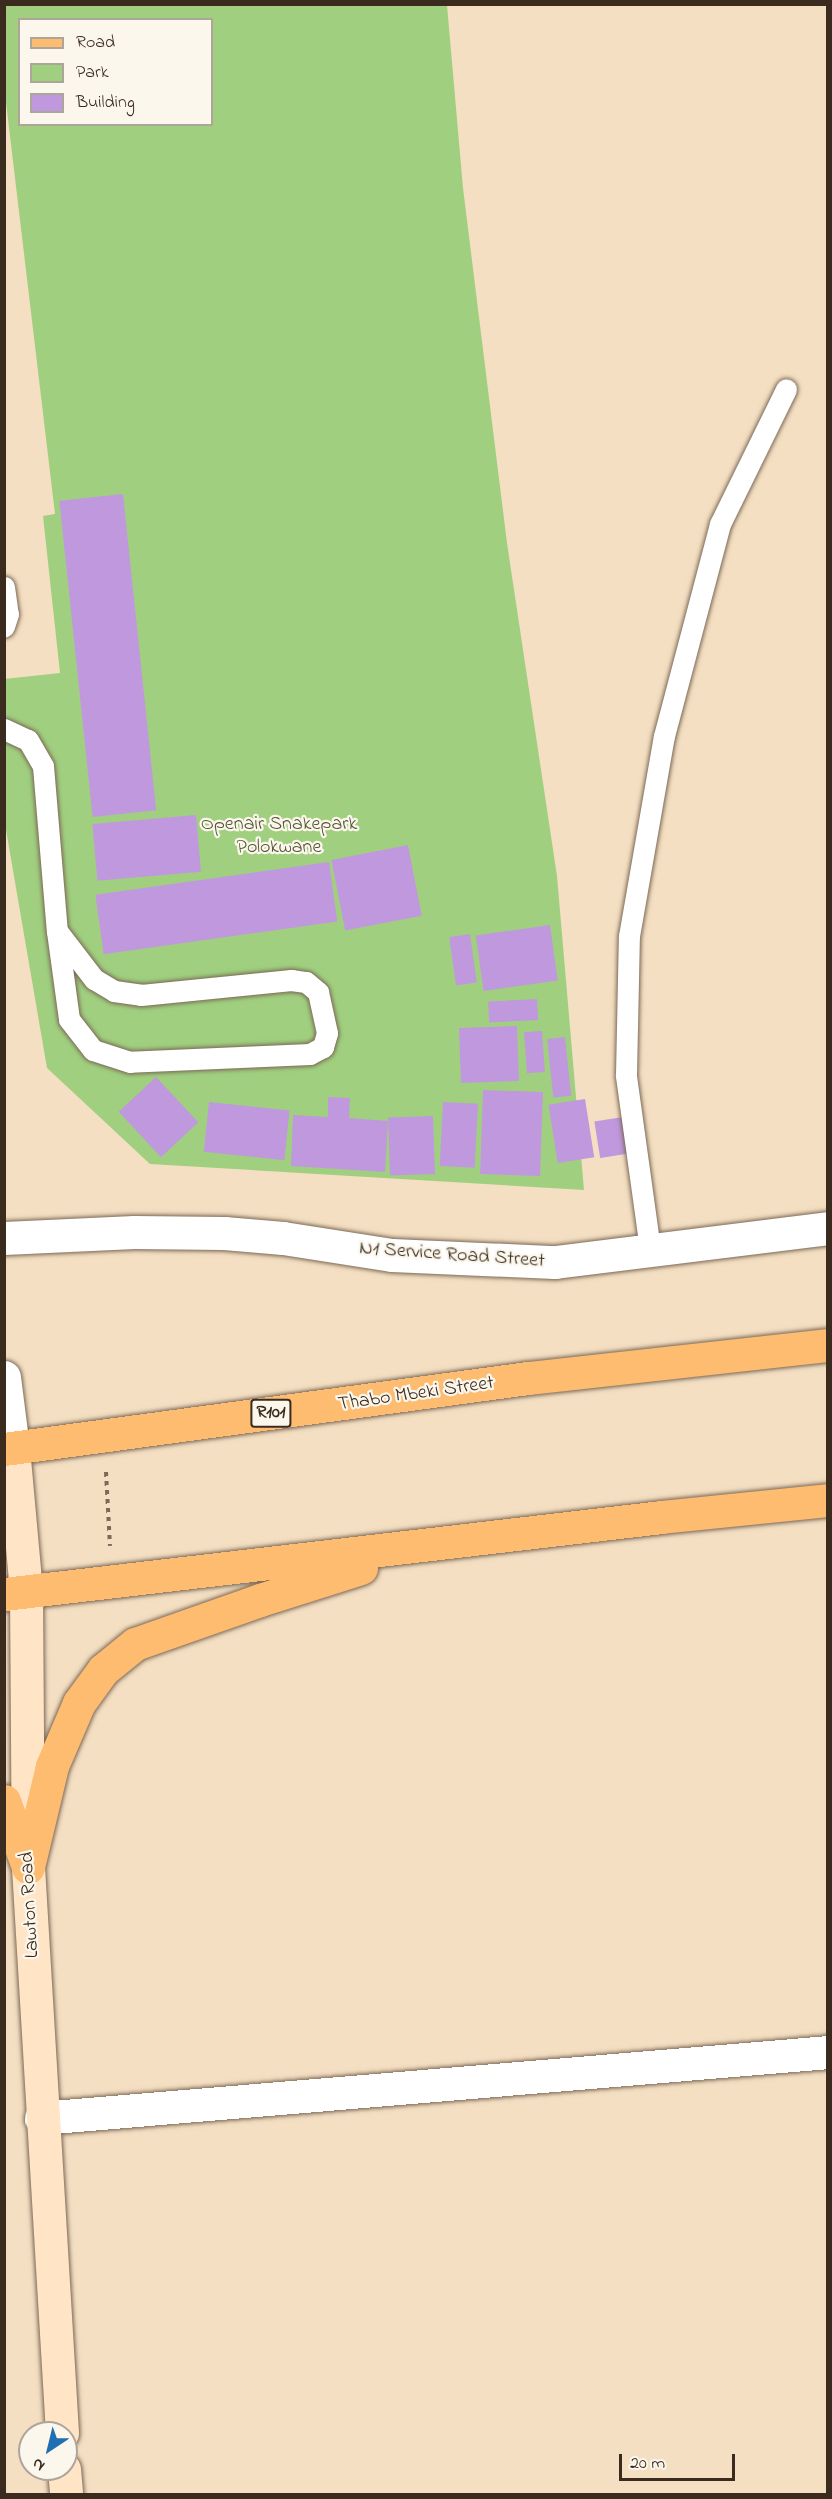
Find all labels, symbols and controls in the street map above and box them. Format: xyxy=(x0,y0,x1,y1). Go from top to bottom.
legend xyxy=(18,18,213,126)
text: Road xyxy=(76,30,115,56)
text: Park xyxy=(76,60,109,86)
text: Building xyxy=(76,90,135,116)
park label: Openair Snakepark Polokwane xyxy=(201,813,357,860)
street label: N1 Service Road Street xyxy=(358,1237,546,1273)
street label: Thabo Mbeki Street xyxy=(337,1371,495,1417)
road number: R101 xyxy=(250,1398,292,1428)
street label: Lawton Road xyxy=(15,1851,45,1959)
north arrow xyxy=(18,2421,78,2481)
scale bar xyxy=(622,2442,738,2480)
text: N xyxy=(28,2451,50,2477)
text: 20 m xyxy=(630,2451,665,2477)

